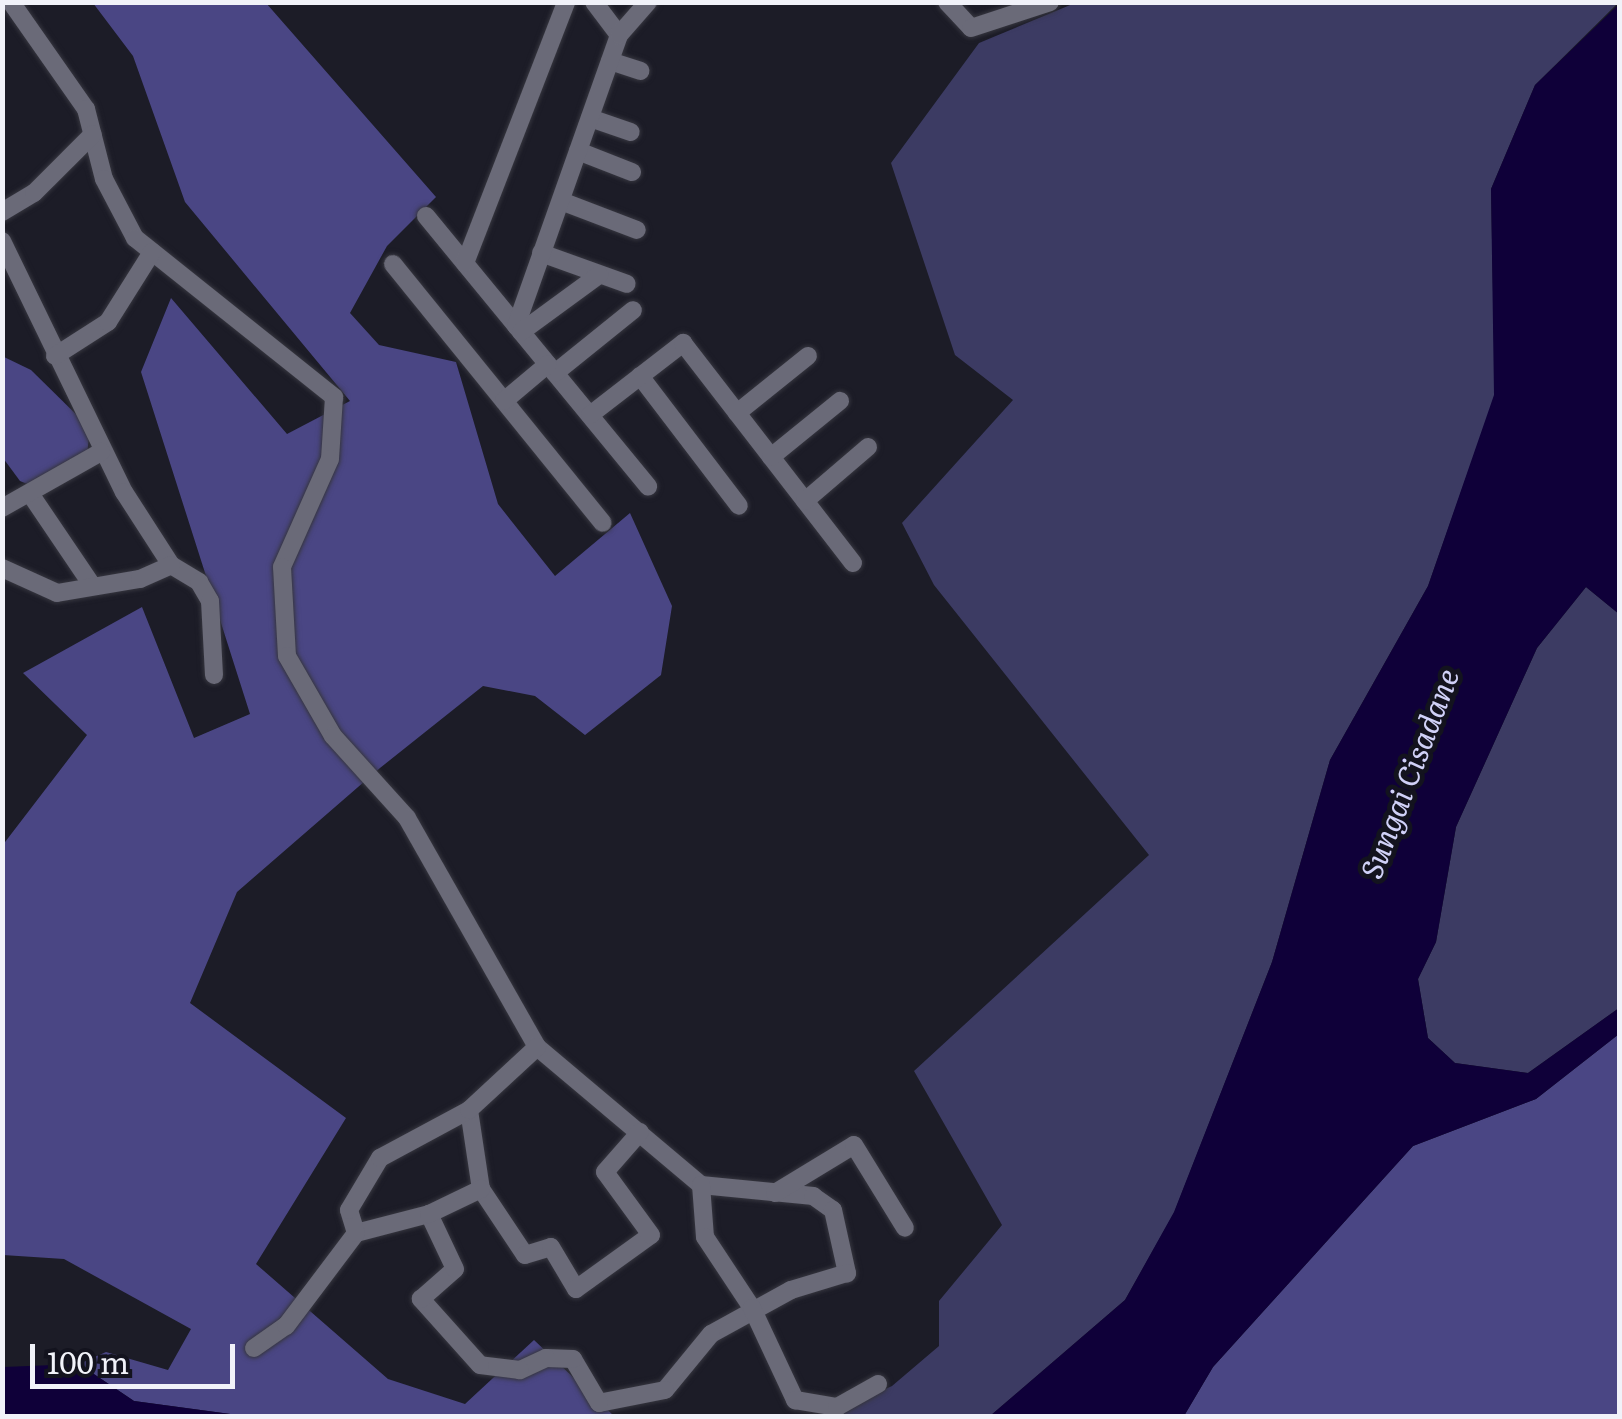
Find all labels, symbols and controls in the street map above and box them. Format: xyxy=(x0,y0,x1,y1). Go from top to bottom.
water label: Sungai Cisadane xyxy=(1351,663,1465,883)
scale bar xyxy=(35,1324,240,1386)
text: 100 m xyxy=(47,1339,129,1383)

